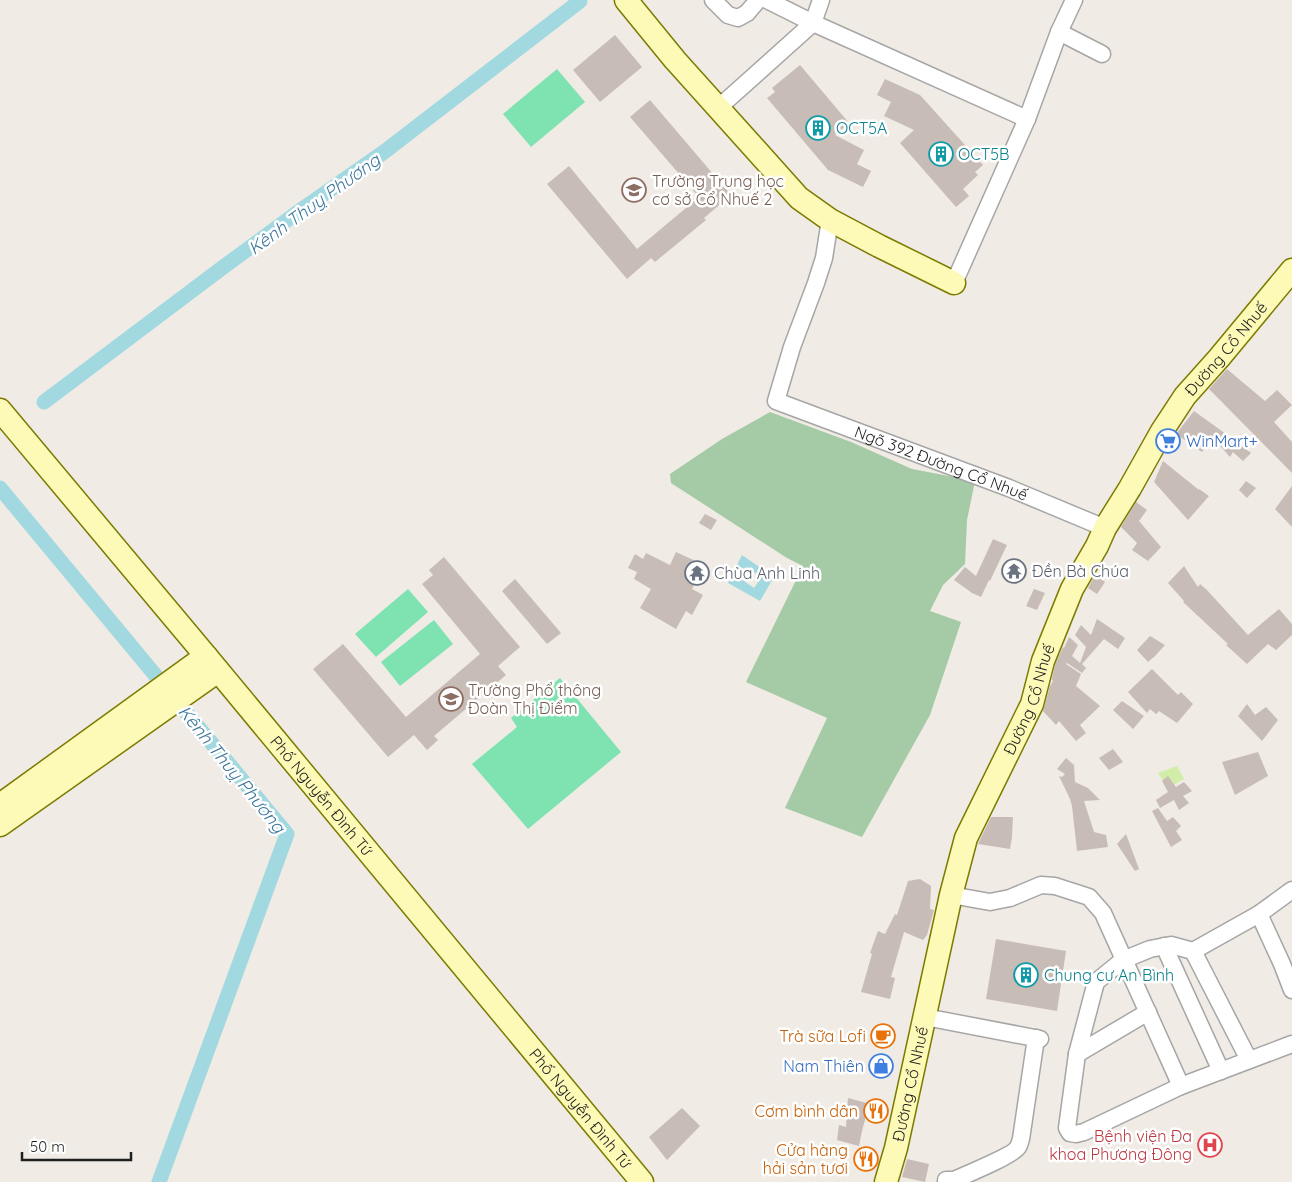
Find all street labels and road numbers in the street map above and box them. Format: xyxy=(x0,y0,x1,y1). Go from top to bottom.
street label: Đường Cổ Nhuế xyxy=(1180,298,1271,400)
street label: Ngõ 392 Đường Cổ Nhuế xyxy=(852,421,1031,505)
street label: Đường Cổ Nhuế xyxy=(999,641,1059,758)
street label: Phố Nguyễn Đình Tứ xyxy=(266,732,378,860)
street label: Đường Cổ Nhuế xyxy=(888,1024,932,1143)
street label: Phố Nguyễn Đình Tứ xyxy=(525,1044,637,1173)

